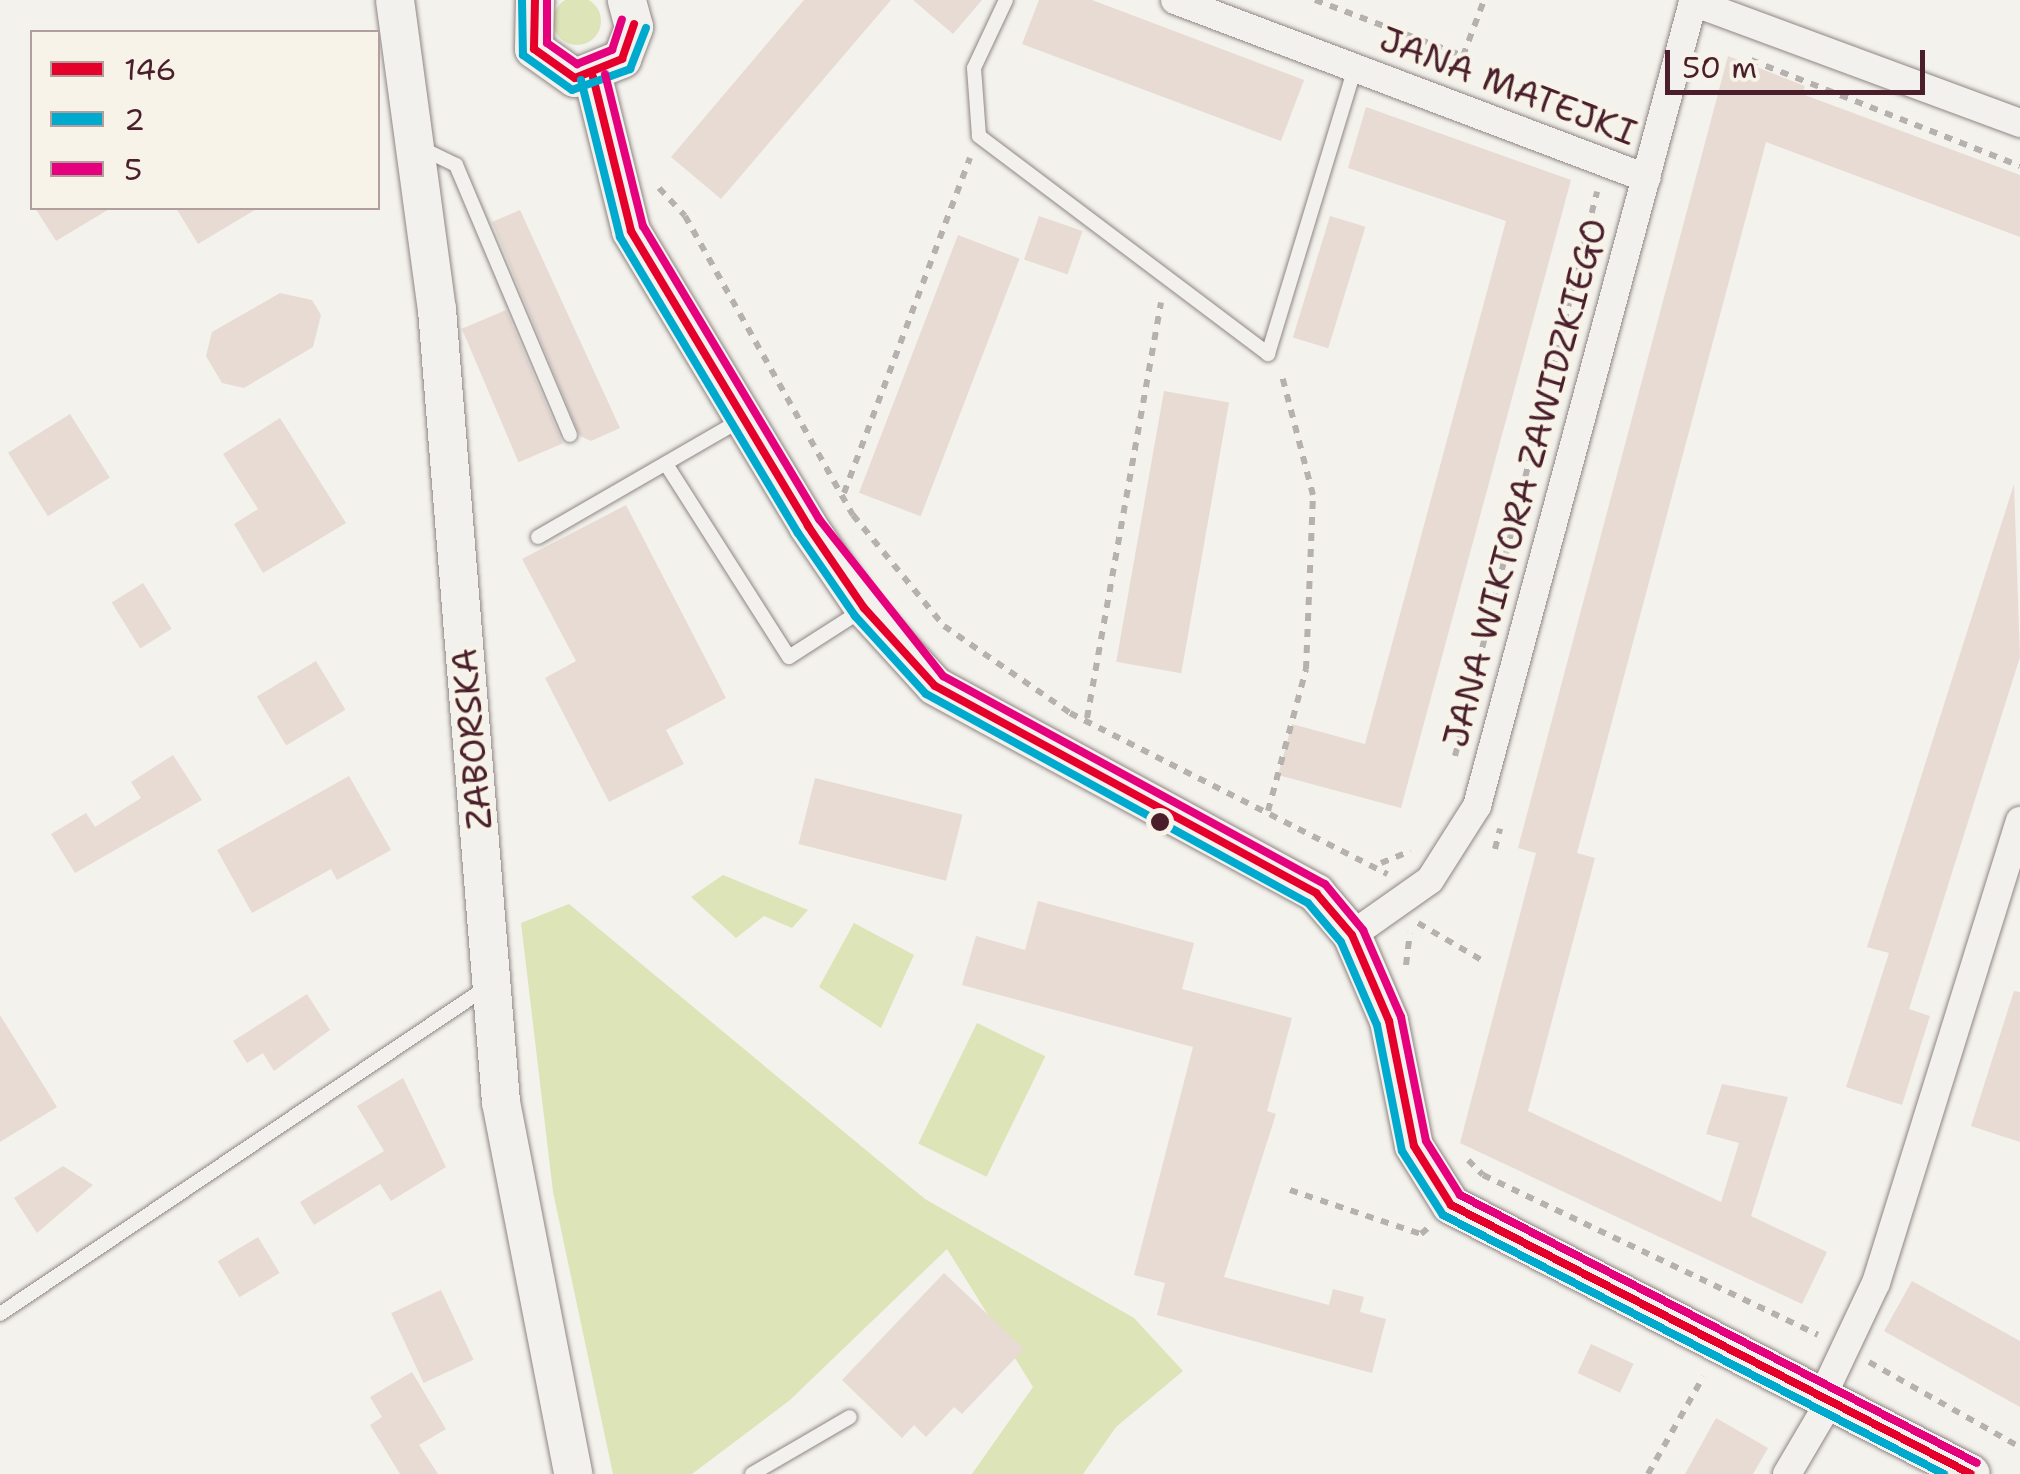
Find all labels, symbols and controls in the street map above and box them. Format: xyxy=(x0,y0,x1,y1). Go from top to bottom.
street label: JANA MATEJKI xyxy=(1374,18,1642,154)
legend xyxy=(30,30,380,210)
scale bar xyxy=(1670,30,1930,92)
text: 50 m xyxy=(1682,47,1757,88)
text: 146 xyxy=(124,49,177,90)
text: 2 xyxy=(124,99,145,140)
text: 5 xyxy=(124,149,142,190)
street label: JANA WIKTORA ZAWIDZKIEGO xyxy=(1434,214,1616,752)
street label: ZABORSKA xyxy=(443,646,501,832)
unlabelled marker xyxy=(1150,812,1170,832)

